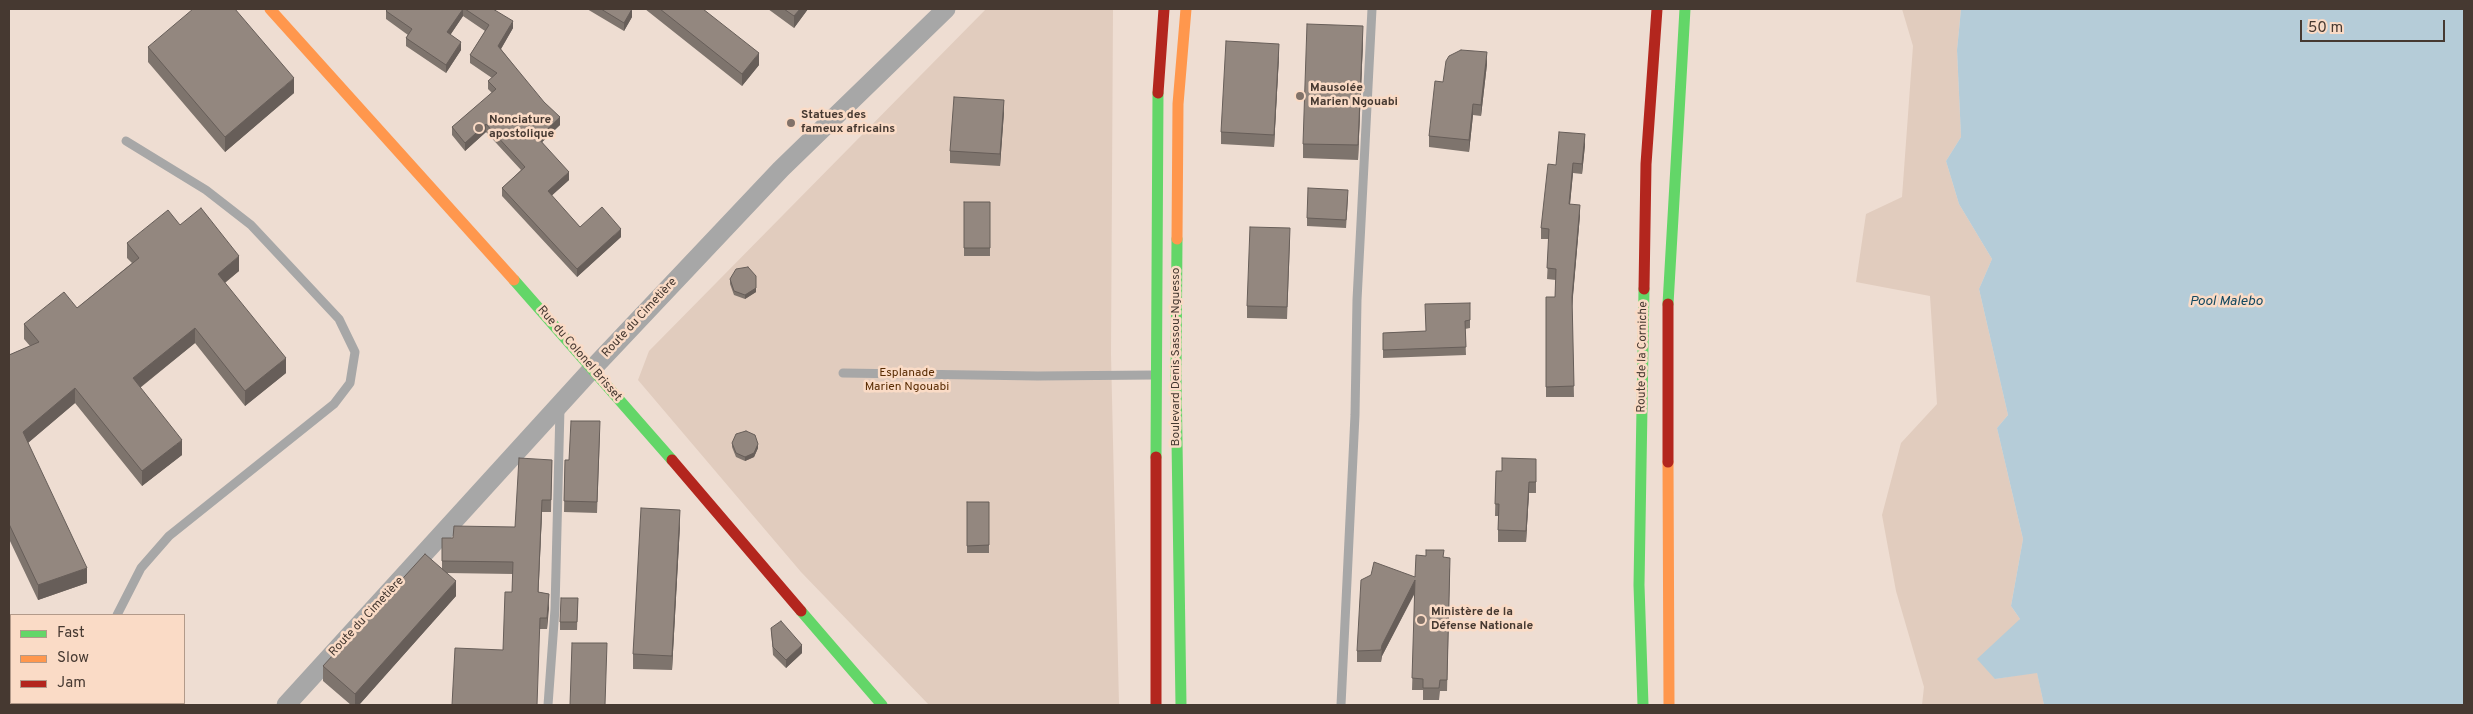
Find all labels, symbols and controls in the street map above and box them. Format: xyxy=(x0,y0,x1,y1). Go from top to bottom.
scale bar xyxy=(2303,10,2448,42)
text: 50 m xyxy=(2308,19,2343,38)
place label: Mausolée Marien Ngouabi xyxy=(1310,82,1398,110)
marker: Mausolée Marien Ngouabi xyxy=(1294,90,1306,102)
place label: Statues des fameux africains xyxy=(801,109,895,137)
place label: Nonciature apostolique xyxy=(489,114,554,142)
marker: Statues des fameux africains xyxy=(785,117,797,129)
marker: Nonciature apostolique xyxy=(473,122,485,134)
street label: Boulevard Denis Sassou-Nguesso xyxy=(1170,268,1184,446)
street label: Route du Cimetière xyxy=(600,275,680,361)
water label: Pool Malebo xyxy=(2189,294,2263,310)
street label: Route de la Corniche xyxy=(1635,301,1651,413)
street label: Rue du Colonel Brisset xyxy=(534,304,624,404)
park label: Esplanade Marien Ngouabi xyxy=(865,367,949,395)
street label: Route du Cimetière xyxy=(327,574,407,660)
place label: Ministère de la Défense Nationale xyxy=(1431,606,1533,634)
legend xyxy=(10,614,185,704)
marker: Ministère de la Défense Nationale xyxy=(1415,614,1427,626)
text: Fast xyxy=(57,624,85,643)
text: Slow xyxy=(57,649,89,668)
text: Jam xyxy=(57,674,86,693)

